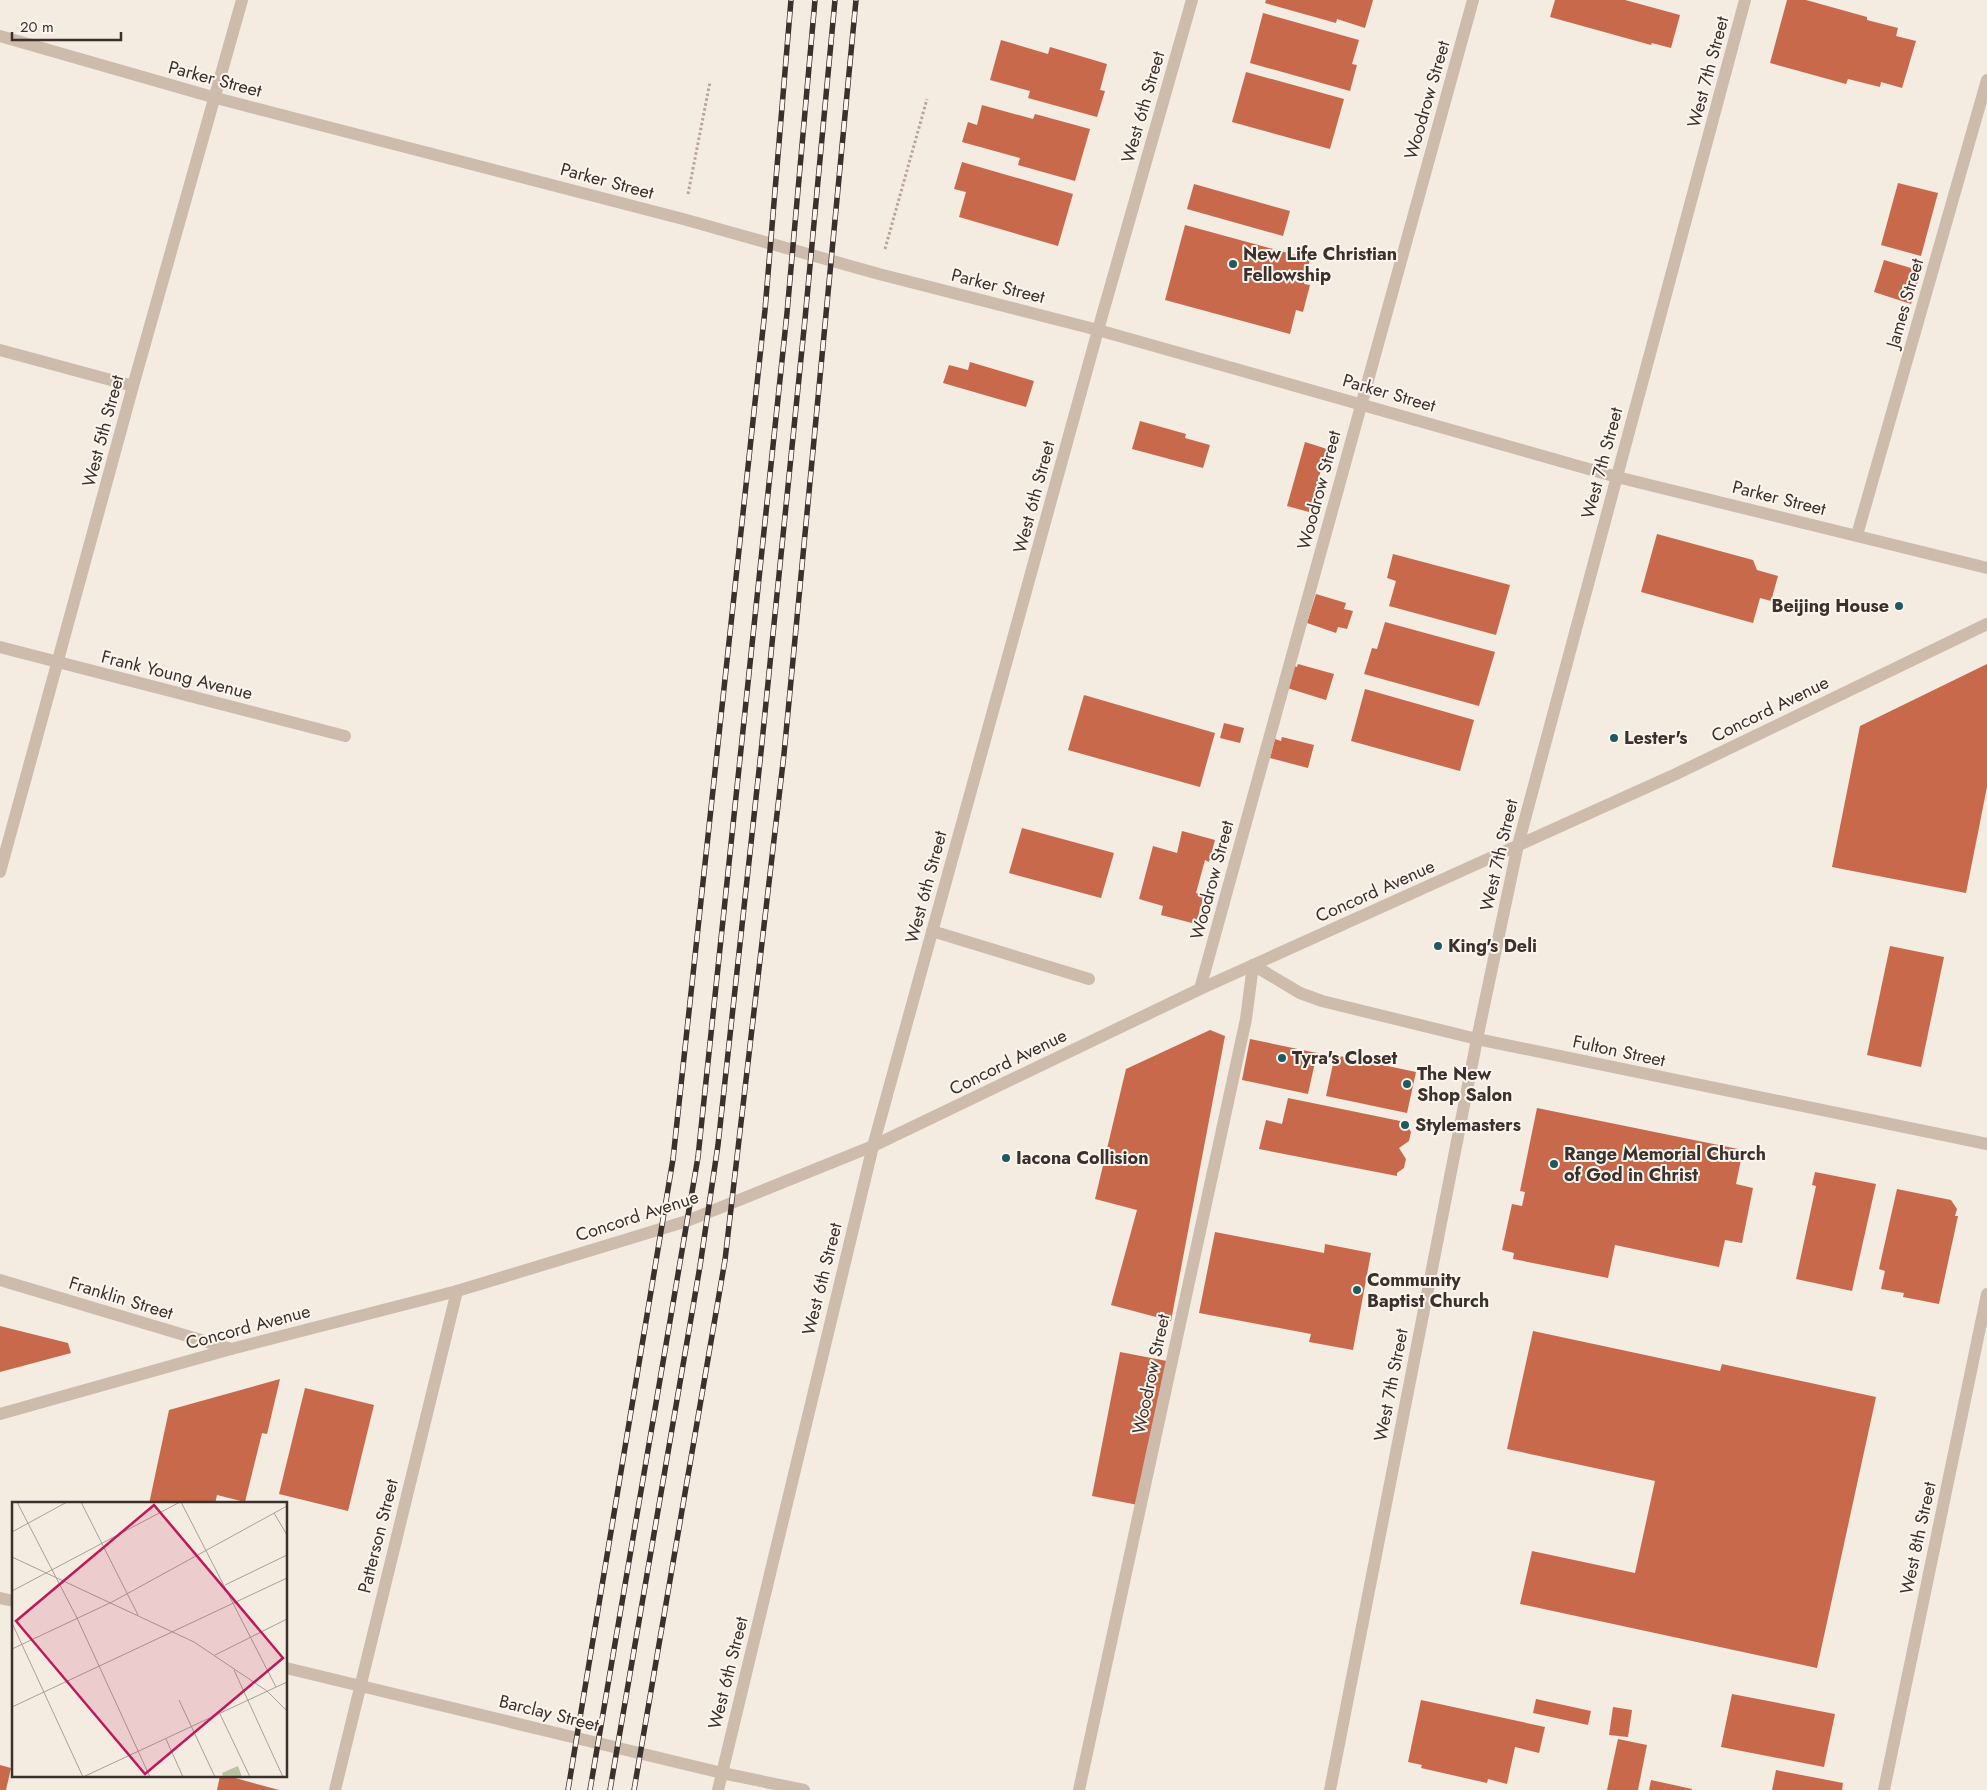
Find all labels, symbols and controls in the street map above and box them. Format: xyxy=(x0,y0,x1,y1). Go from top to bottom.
scale bar xyxy=(12,10,121,42)
street label: West 7th Street xyxy=(1681,13,1736,131)
text: 20 m xyxy=(20,16,54,38)
street label: Woodrow Street xyxy=(1398,37,1457,162)
street label: West 6th Street xyxy=(1115,47,1172,166)
street label: Parker Street xyxy=(165,54,265,104)
street label: Parker Street xyxy=(557,156,657,206)
place label: New Life Christian Fellowship xyxy=(1243,241,1397,288)
street label: James Street xyxy=(1879,255,1930,353)
marker: New Life Christian Fellowship xyxy=(1227,258,1239,270)
street label: Parker Street xyxy=(948,262,1048,310)
street label: Parker Street xyxy=(1339,367,1439,419)
street label: West 5th Street xyxy=(76,371,131,490)
street label: West 7th Street xyxy=(1575,404,1630,522)
street label: Woodrow Street xyxy=(1291,427,1348,552)
street label: West 6th Street xyxy=(1007,437,1062,556)
street label: Parker Street xyxy=(1729,474,1829,522)
place label: Beijing House xyxy=(1772,593,1889,619)
marker: Beijing House xyxy=(1893,600,1905,612)
street label: Frank Young Avenue xyxy=(99,644,255,706)
street label: Concord Avenue xyxy=(1707,669,1833,749)
place label: Lester's xyxy=(1624,725,1687,751)
marker: Lester's xyxy=(1608,732,1620,744)
street label: West 7th Street xyxy=(1473,796,1525,914)
street label: Woodrow Street xyxy=(1184,817,1241,942)
street label: West 6th Street xyxy=(899,827,954,946)
street label: Concord Avenue xyxy=(1311,853,1439,929)
place label: King's Deli xyxy=(1448,933,1537,959)
marker: King's Deli xyxy=(1432,940,1444,952)
street label: Concord Avenue xyxy=(945,1022,1071,1102)
street label: Fulton Street xyxy=(1570,1028,1668,1074)
place label: Tyra's Closet xyxy=(1292,1045,1397,1071)
marker: Tyra's Closet xyxy=(1276,1052,1288,1064)
place label: The New Shop Salon xyxy=(1417,1061,1512,1108)
marker: The New Shop Salon xyxy=(1401,1078,1413,1090)
place label: Stylemasters xyxy=(1415,1112,1521,1138)
marker: Stylemasters xyxy=(1399,1119,1411,1131)
place label: Range Memorial Church of God in Christ xyxy=(1564,1141,1766,1188)
place label: Iacona Collision xyxy=(1016,1145,1149,1171)
marker: Iacona Collision xyxy=(1000,1152,1012,1164)
marker: Range Memorial Church of God in Christ xyxy=(1548,1158,1560,1170)
street label: Concord Avenue xyxy=(572,1184,702,1248)
street label: West 6th Street xyxy=(795,1219,849,1338)
place label: Community Baptist Church xyxy=(1367,1267,1489,1314)
street label: Franklin Street xyxy=(66,1270,177,1326)
marker: Community Baptist Church xyxy=(1351,1284,1363,1296)
street label: Concord Avenue xyxy=(183,1298,313,1356)
street label: Woodrow Street xyxy=(1126,1311,1177,1437)
street label: West 7th Street xyxy=(1367,1326,1415,1444)
street label: Patterson Street xyxy=(351,1475,405,1596)
street label: West 8th Street xyxy=(1893,1479,1943,1597)
inset map xyxy=(12,1502,288,1778)
street label: West 6th Street xyxy=(701,1613,755,1732)
street label: Barclay Street xyxy=(496,1688,602,1738)

